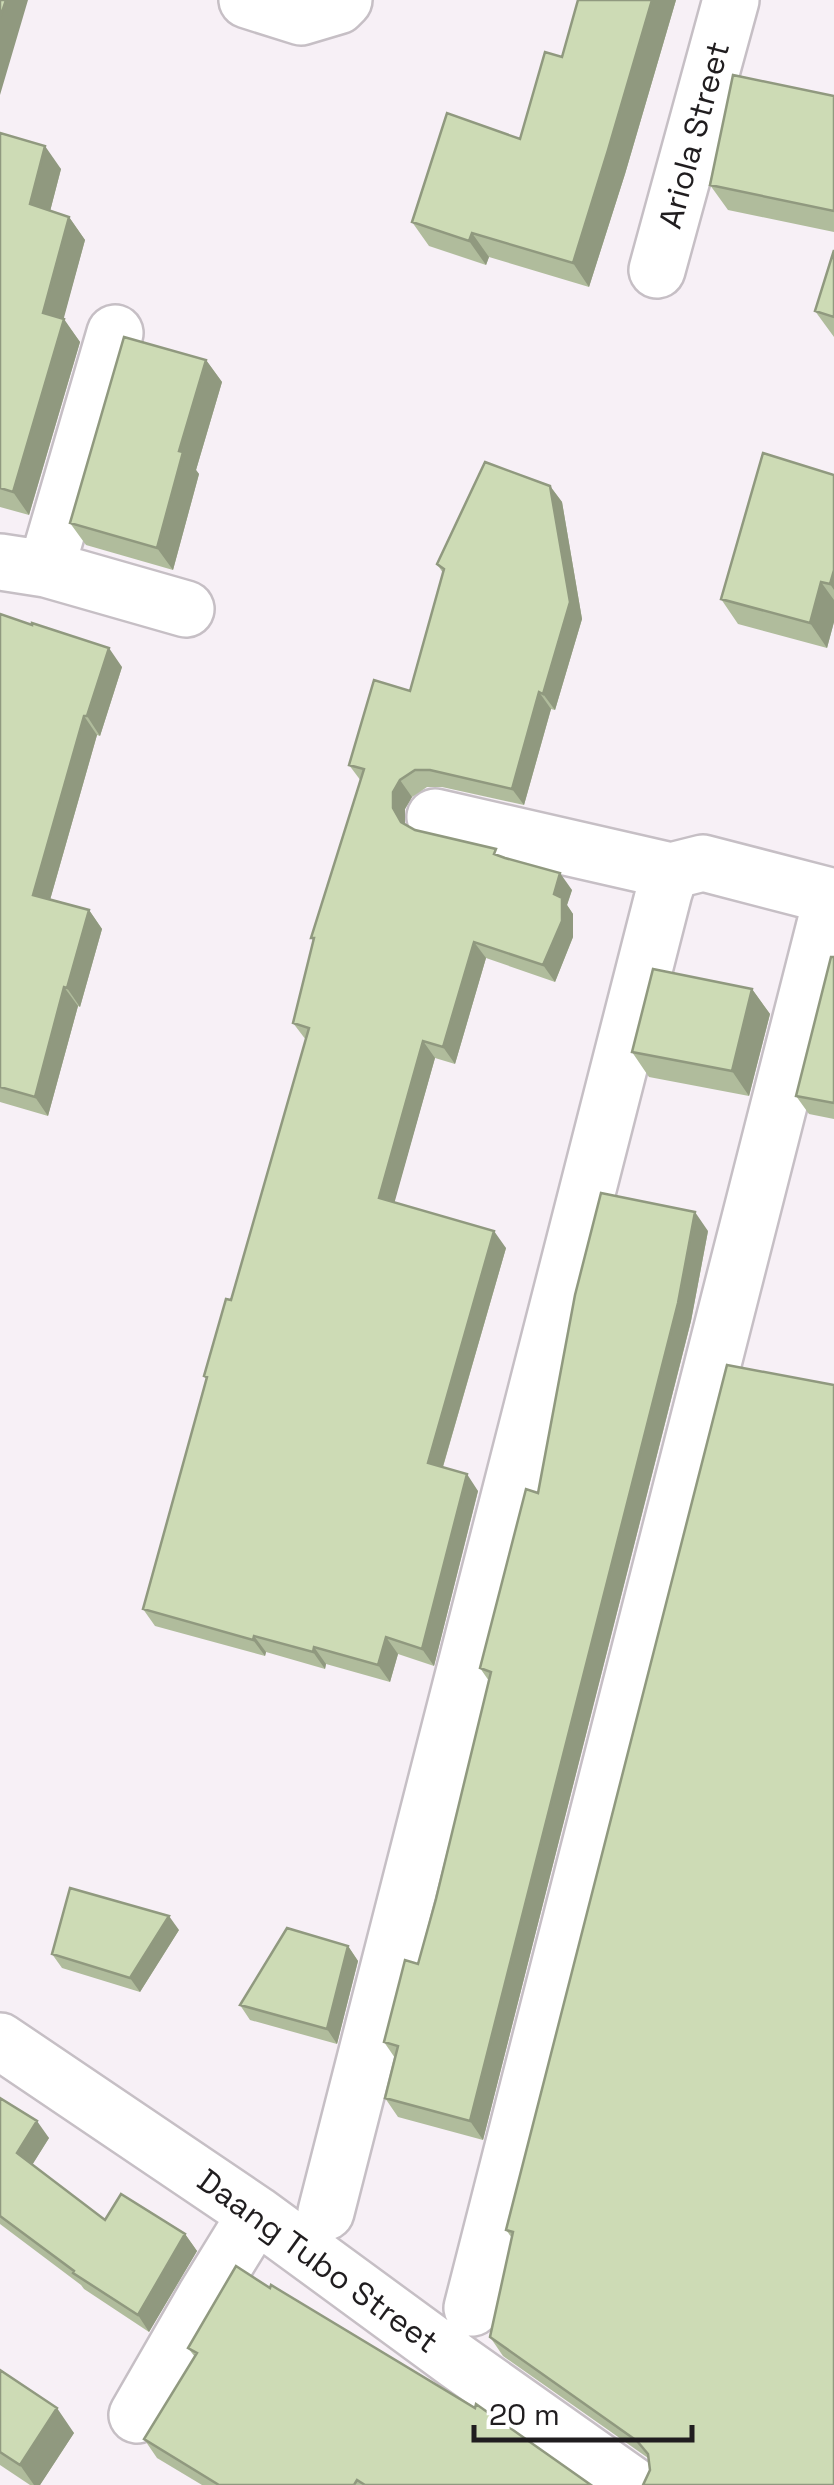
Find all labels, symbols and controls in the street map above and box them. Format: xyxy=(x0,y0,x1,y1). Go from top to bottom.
street label: Ariola Street xyxy=(650,37,738,233)
street label: Daang Tubo Street xyxy=(190,2160,446,2362)
scale bar xyxy=(474,2380,692,2442)
text: 20 m xyxy=(489,2395,560,2434)

